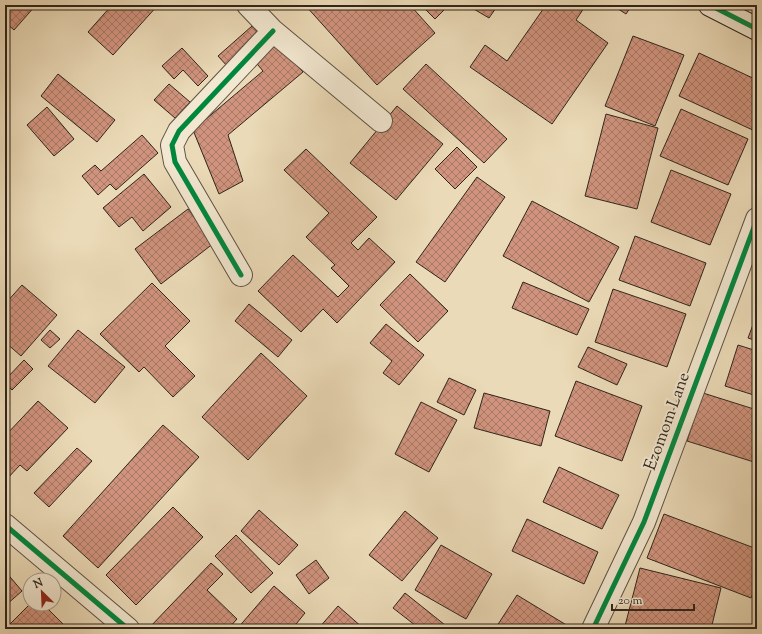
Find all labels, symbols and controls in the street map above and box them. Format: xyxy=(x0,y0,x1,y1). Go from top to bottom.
street label: Ezomom Lane xyxy=(639,369,697,474)
north arrow xyxy=(22,572,62,612)
text: N xyxy=(30,575,46,593)
scale bar xyxy=(612,586,694,612)
text: 20 m xyxy=(618,592,643,610)

